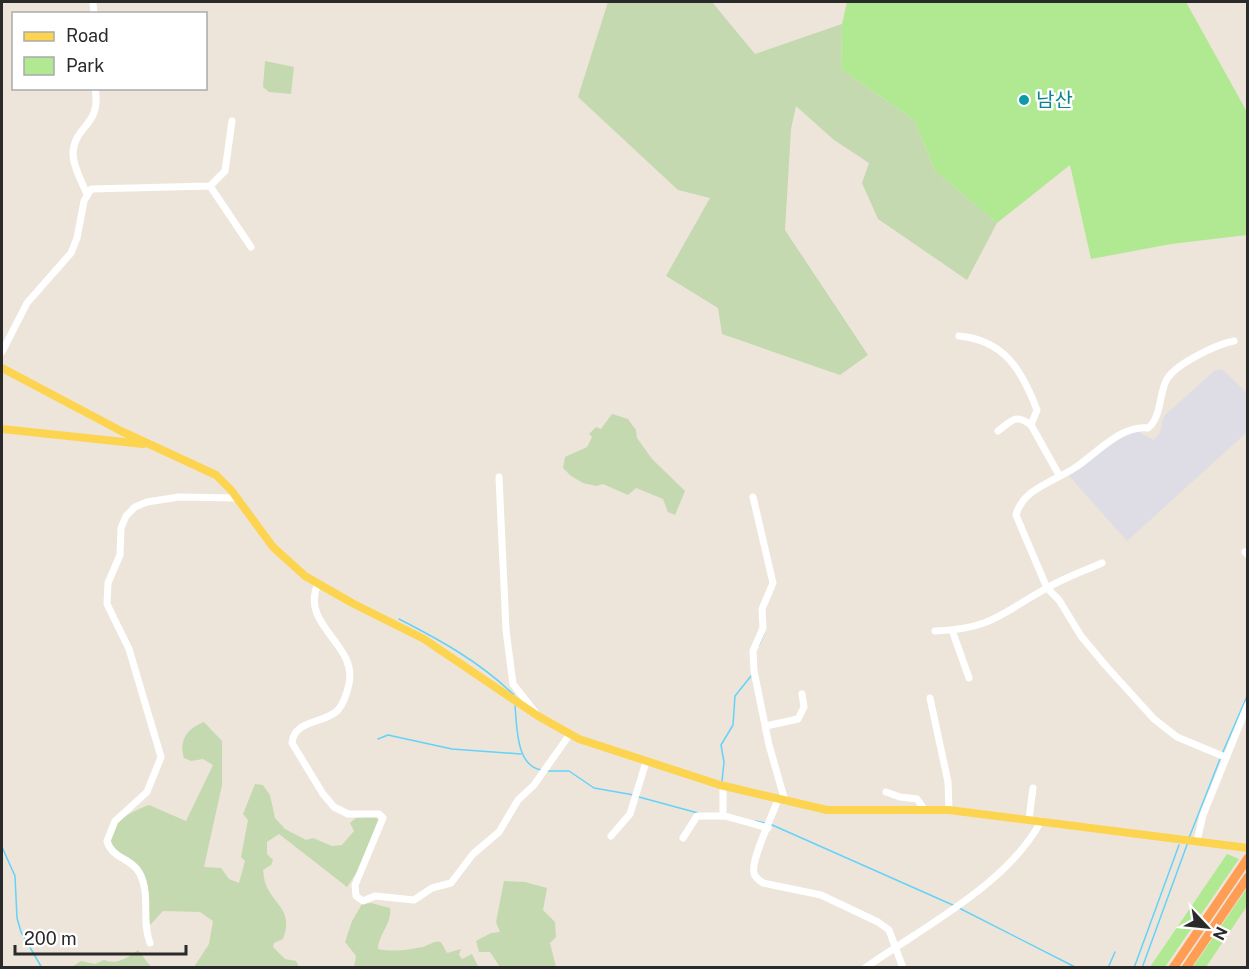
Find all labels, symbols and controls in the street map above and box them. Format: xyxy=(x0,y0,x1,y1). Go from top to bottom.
legend xyxy=(12,12,207,90)
text: Road xyxy=(66,25,109,46)
text: Park xyxy=(66,55,104,76)
place label: 남산 xyxy=(1036,88,1073,112)
marker: 남산 xyxy=(1017,93,1031,107)
north arrow xyxy=(1177,897,1237,957)
scale bar xyxy=(15,918,186,956)
text: N xyxy=(1209,924,1231,943)
text: 200 m xyxy=(24,928,77,949)

